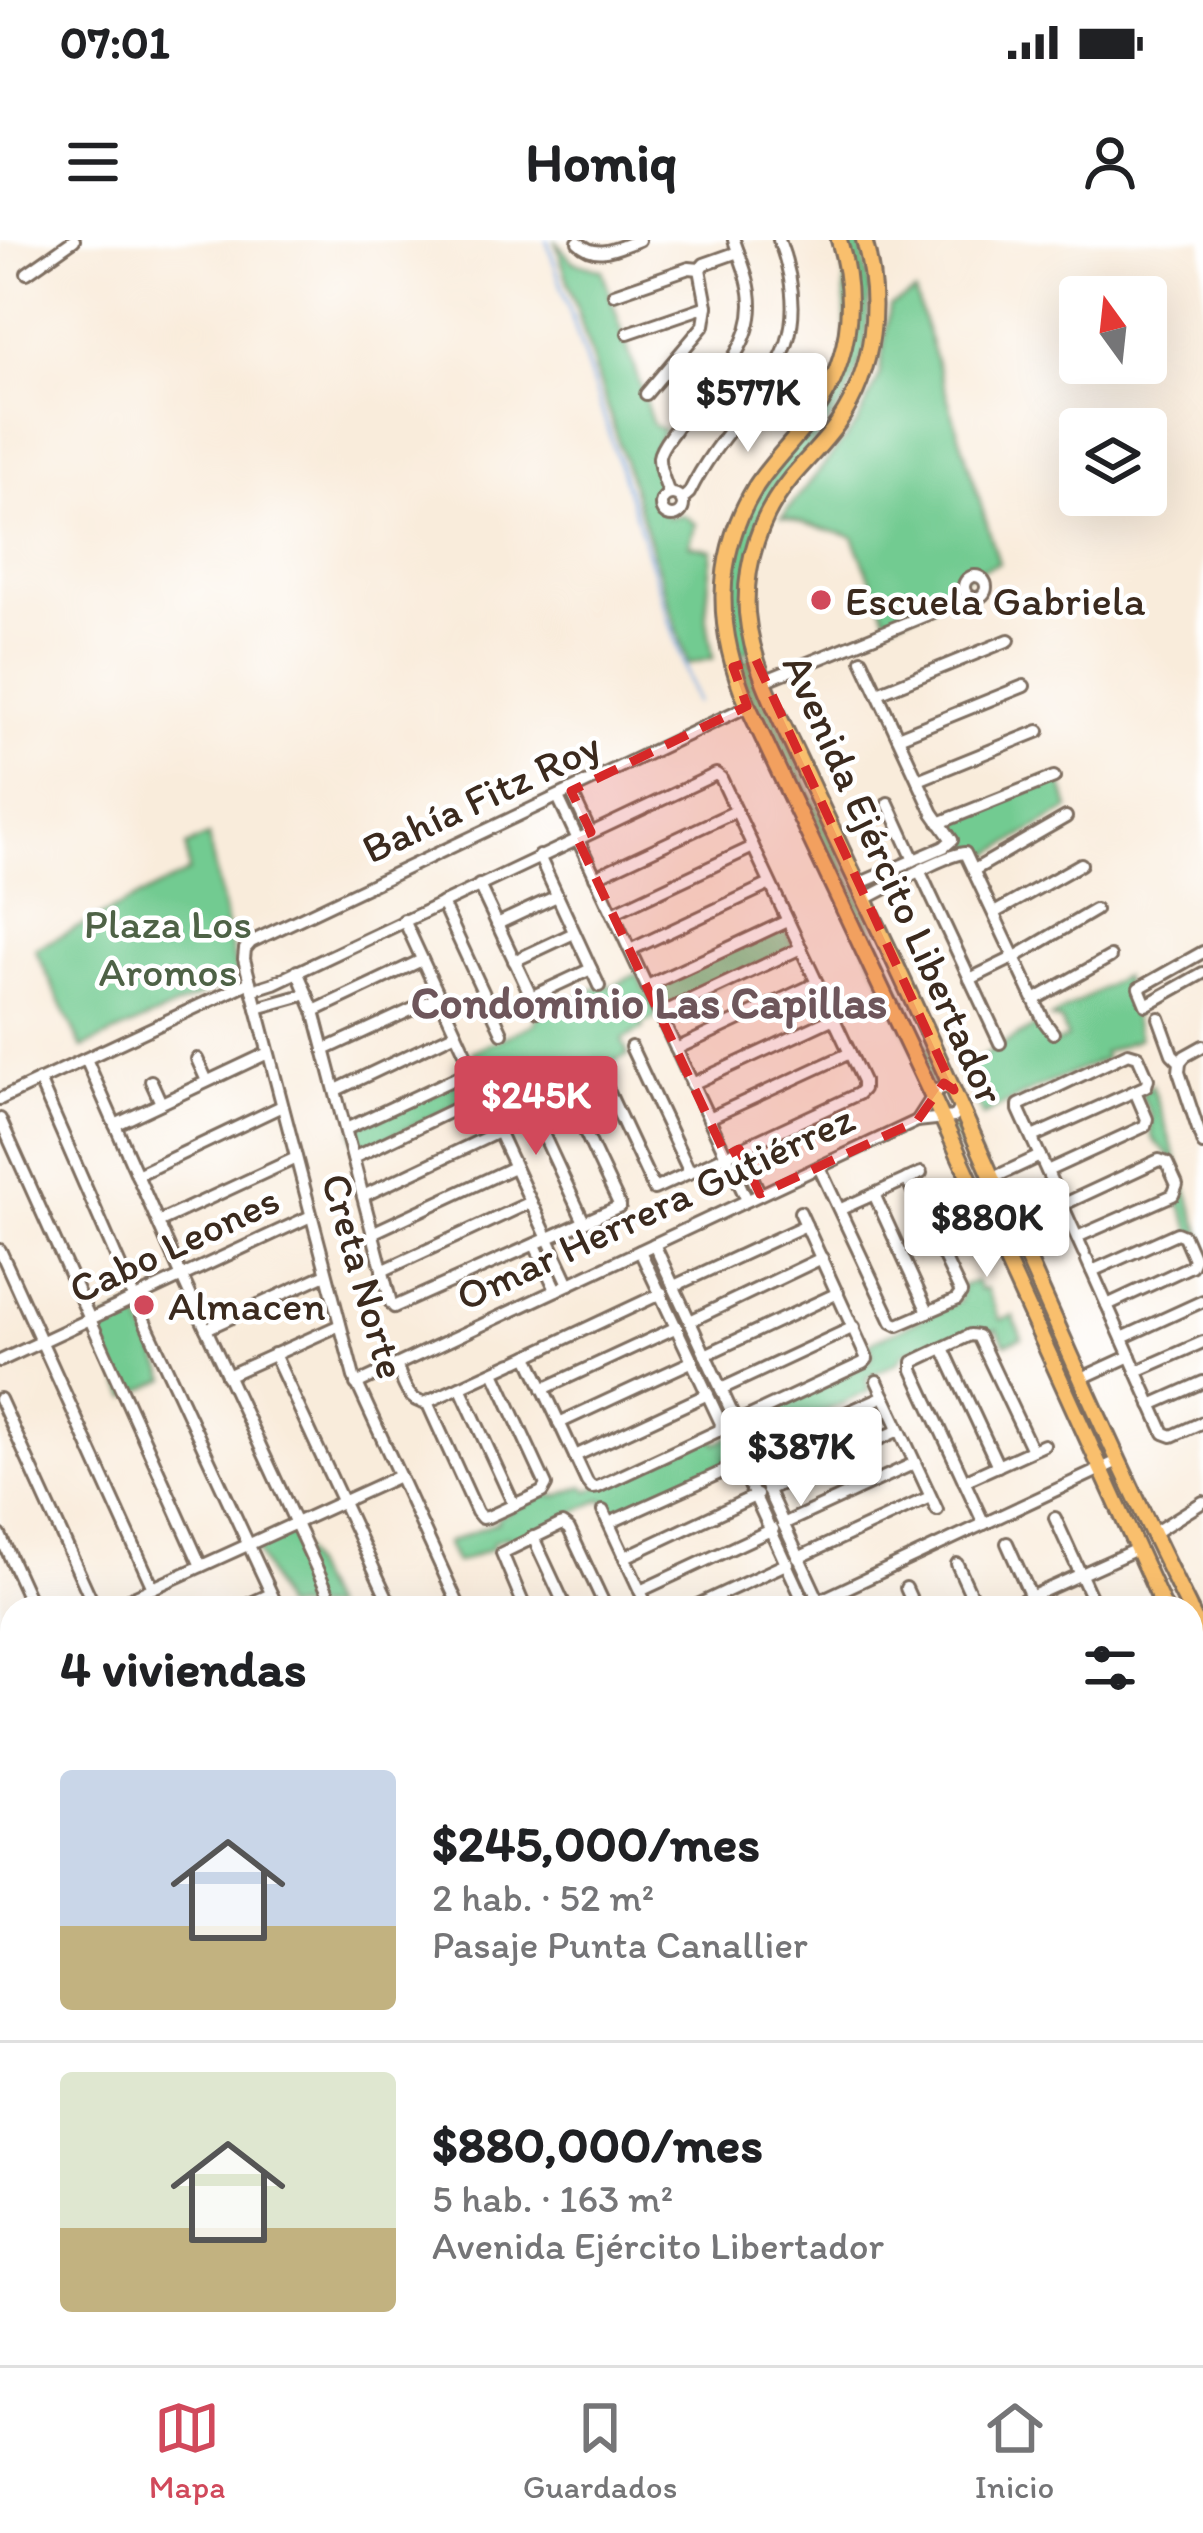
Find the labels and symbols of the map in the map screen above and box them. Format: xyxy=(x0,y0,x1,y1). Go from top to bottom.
north arrow xyxy=(1059,276,1167,384)
pin: $577K xyxy=(664,353,832,455)
place label: Escuela Gabriela xyxy=(845,575,1146,626)
marker: Escuela Gabriela xyxy=(808,587,834,613)
street label: Avenida Ejército Libertador xyxy=(772,646,1016,1112)
street label: Bahía Fitz Roy xyxy=(354,720,608,874)
park label: Plaza Los Aromos xyxy=(84,898,252,997)
district label: Condominio Las Capillas xyxy=(411,975,887,1029)
pin: $245K xyxy=(452,1056,620,1158)
street label: Omar Herrera Gutiérrez xyxy=(448,1092,862,1322)
street label: Creta Norte xyxy=(310,1167,418,1385)
street label: Cabo Leones xyxy=(61,1173,287,1315)
pin: $880K xyxy=(903,1178,1071,1280)
place label: Almacen xyxy=(168,1280,326,1331)
marker: Almacen xyxy=(131,1292,157,1318)
pin: $387K xyxy=(717,1407,885,1509)

